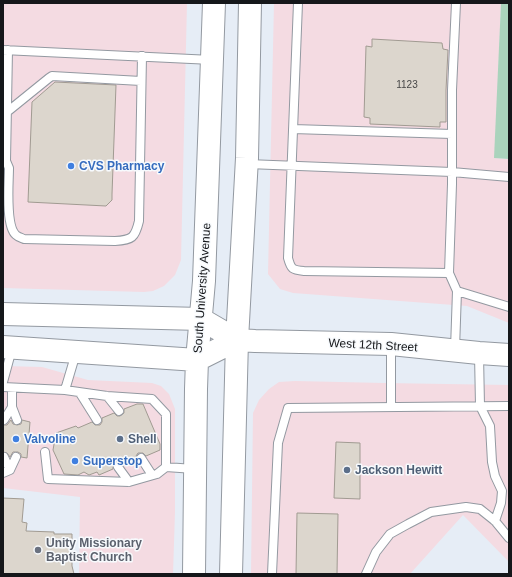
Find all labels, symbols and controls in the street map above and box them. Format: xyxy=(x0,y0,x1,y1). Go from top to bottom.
house number: 1123 xyxy=(396,79,418,90)
place label: CVS Pharmacy xyxy=(79,159,165,173)
marker: CVS Pharmacy xyxy=(66,161,76,171)
street label: South University Avenue xyxy=(190,222,214,354)
street label: West 12th Street xyxy=(328,336,419,354)
place label: Valvoline xyxy=(24,432,76,446)
place label: Shell xyxy=(128,432,157,446)
marker: Valvoline xyxy=(11,434,21,444)
marker: Shell xyxy=(115,434,125,444)
place label: Superstop xyxy=(83,454,142,468)
marker: Superstop xyxy=(70,456,80,466)
place label: Jackson Hewitt xyxy=(355,463,442,477)
marker: Jackson Hewitt xyxy=(342,465,352,475)
place label: Unity Missionary Baptist Church xyxy=(46,536,142,564)
marker: Unity Missionary Baptist Church xyxy=(33,545,43,555)

